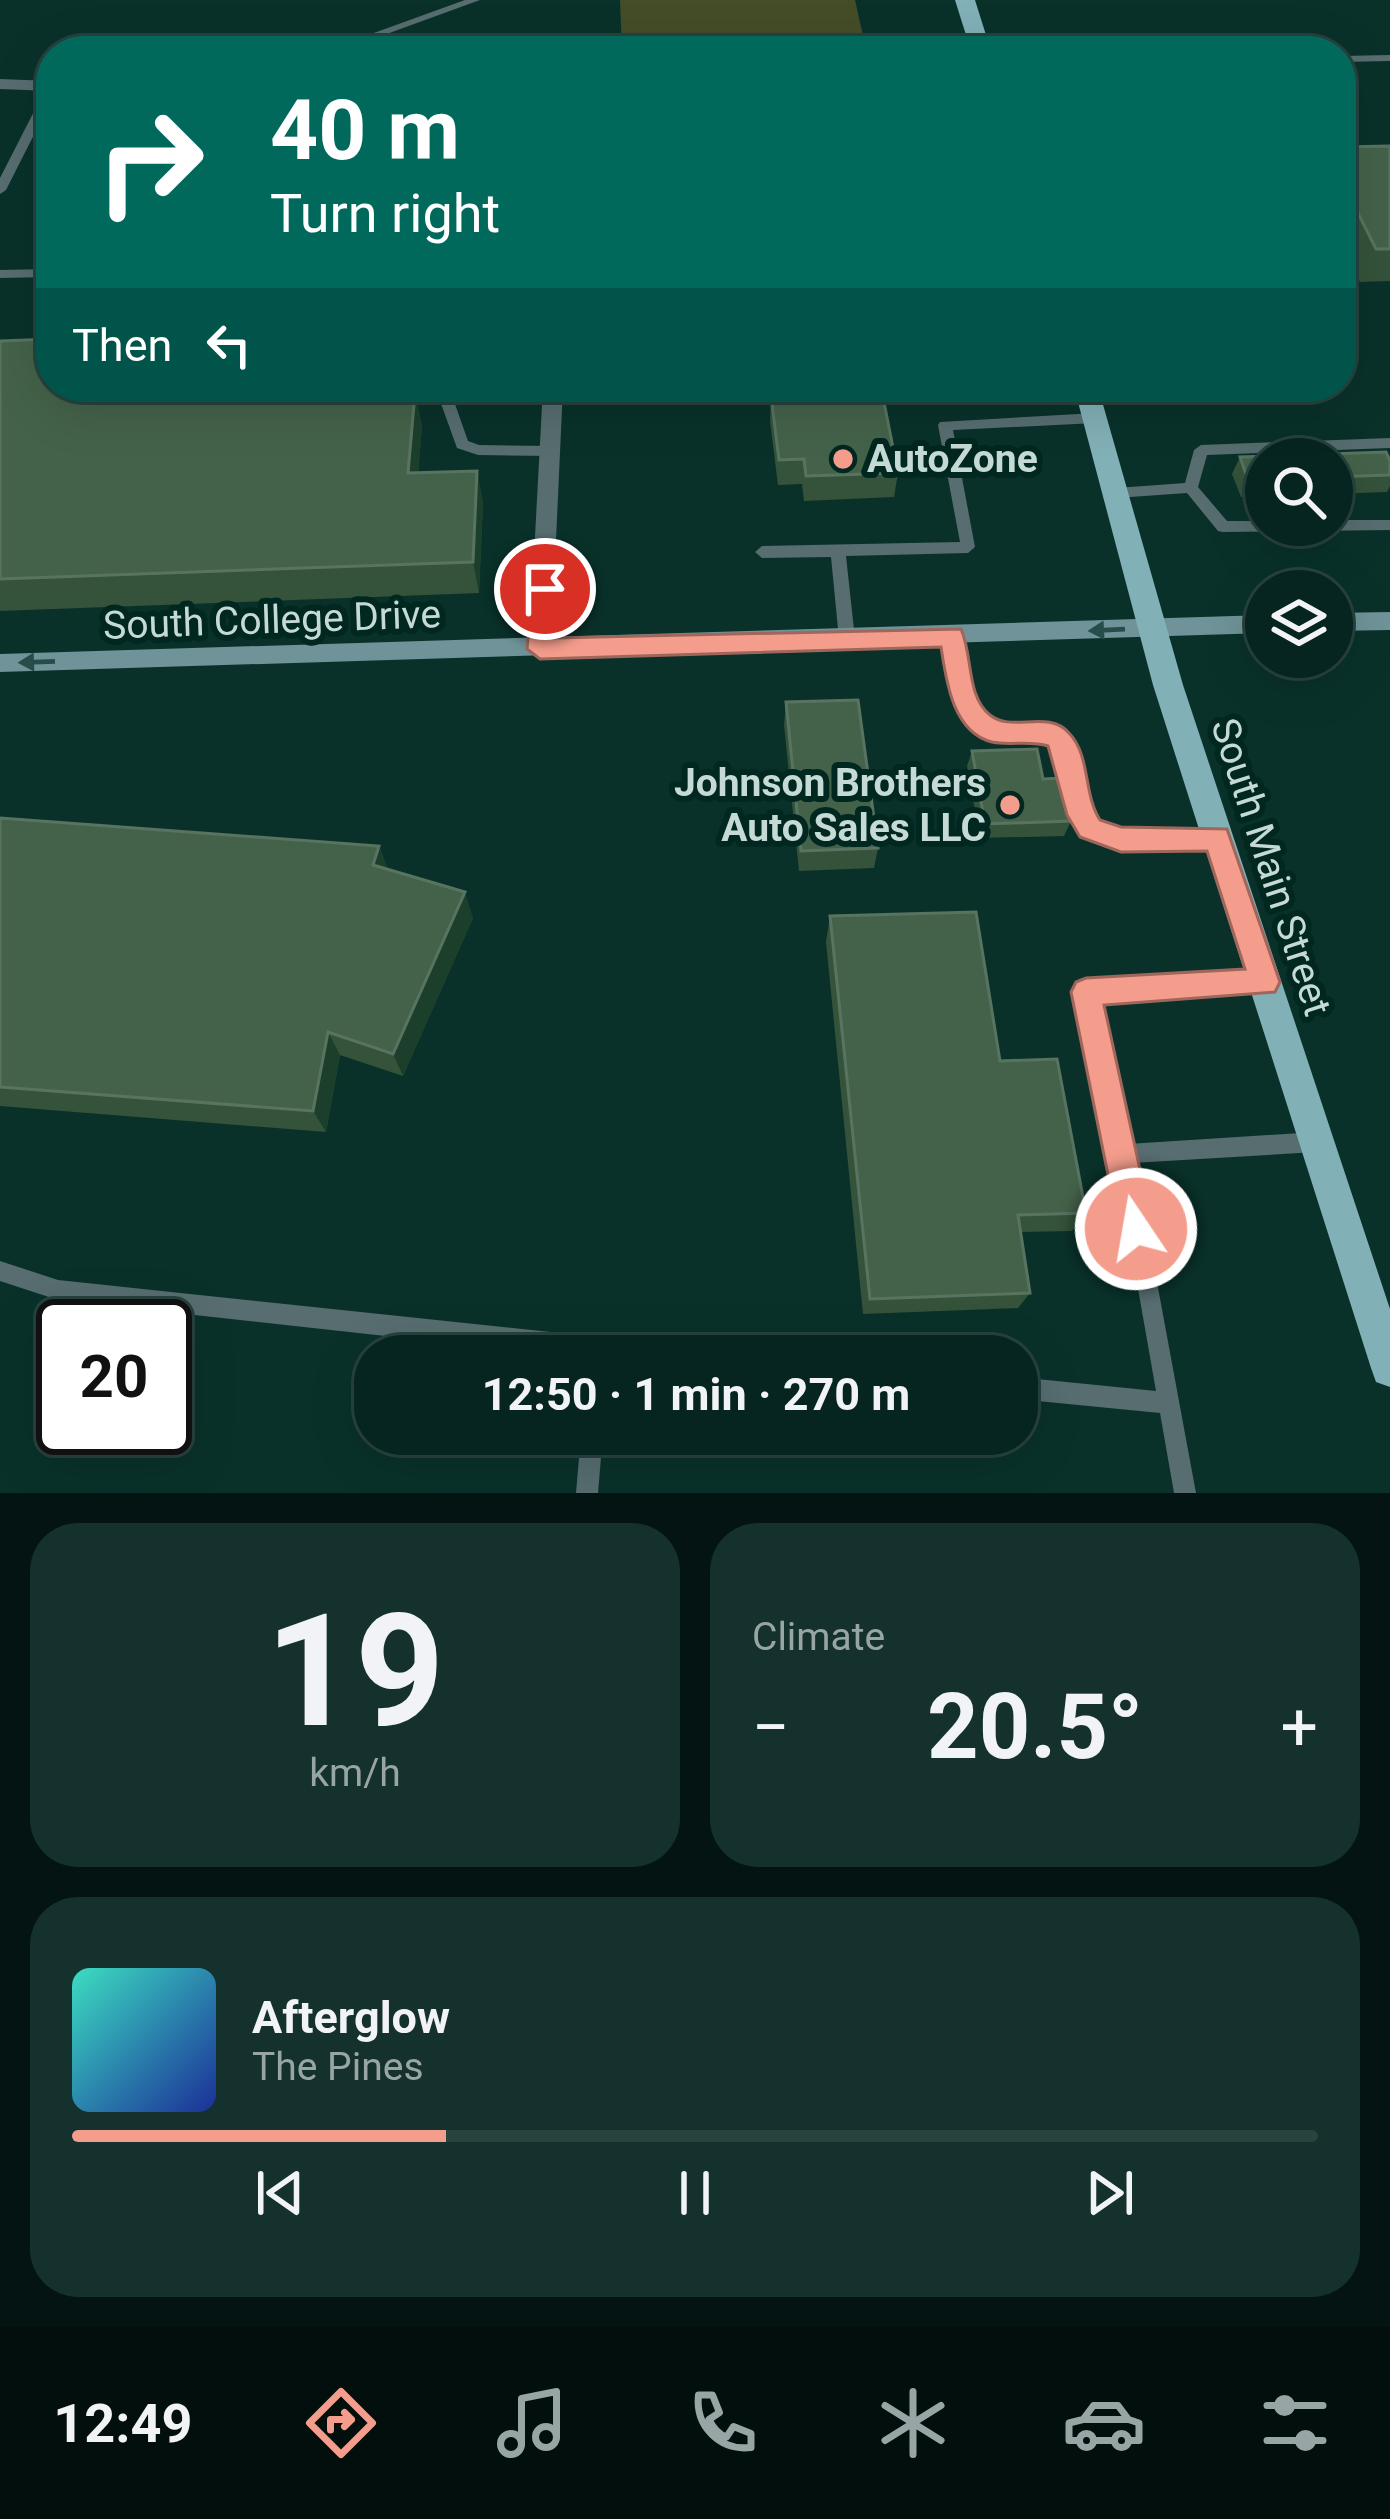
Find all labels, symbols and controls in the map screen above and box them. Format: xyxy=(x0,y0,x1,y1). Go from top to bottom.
text: 40 m xyxy=(270,81,460,180)
icon: right xyxy=(72,84,228,240)
text: Turn right xyxy=(270,182,500,245)
icon: left xyxy=(196,312,262,378)
text: Then xyxy=(72,319,172,372)
place label: AutoZone xyxy=(867,436,1038,482)
map controls xyxy=(1245,438,1353,678)
button: search xyxy=(1245,438,1353,546)
marker: AutoZone xyxy=(830,446,856,472)
pin xyxy=(494,538,596,640)
icon: arrive xyxy=(512,556,578,622)
button: layers xyxy=(1245,570,1353,678)
street label: South College Drive xyxy=(102,591,442,649)
one-way arrow xyxy=(1088,620,1125,639)
one-way arrow xyxy=(17,653,55,672)
street label: South Main Street xyxy=(1201,713,1341,1021)
place label: Johnson Brothers Auto Sales LLC xyxy=(674,760,986,851)
marker: Johnson Brothers Auto Sales LLC xyxy=(997,792,1023,818)
position arrow xyxy=(1073,1166,1199,1292)
speed limit sign: 20 xyxy=(36,1299,192,1455)
text: 12:50 · 1 min · 270 m xyxy=(482,1368,910,1421)
text: 19 xyxy=(265,1580,445,1763)
text: Climate xyxy=(752,1614,885,1660)
text: 20.5° xyxy=(927,1675,1143,1780)
text: − xyxy=(752,1689,790,1766)
text: + xyxy=(1281,1689,1318,1766)
text: km/h xyxy=(309,1750,401,1796)
text: Afterglow xyxy=(252,1991,450,2044)
text: The Pines xyxy=(252,2044,424,2090)
icon: previous xyxy=(247,2160,313,2226)
icon: pause xyxy=(662,2160,728,2226)
icon: next xyxy=(1077,2160,1143,2226)
icon: directions xyxy=(299,2381,383,2465)
icon: music xyxy=(490,2381,574,2465)
icon: phone xyxy=(681,2381,765,2465)
icon: climate xyxy=(871,2381,955,2465)
icon: car xyxy=(1062,2381,1146,2465)
icon: filters xyxy=(1253,2381,1337,2465)
text: 12:49 xyxy=(53,2392,192,2455)

